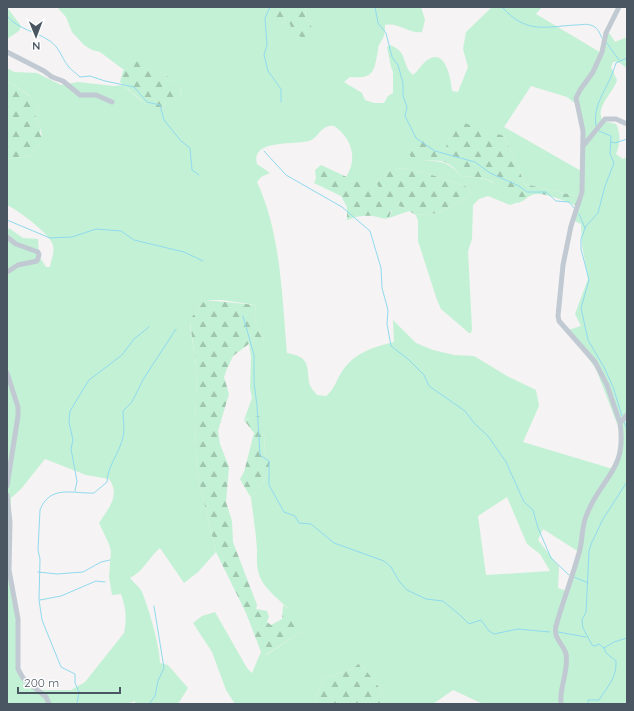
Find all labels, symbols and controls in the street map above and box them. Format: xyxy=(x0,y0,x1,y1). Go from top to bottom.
north arrow xyxy=(16,16,56,56)
text: N xyxy=(32,39,40,53)
scale bar xyxy=(18,669,120,695)
text: 200 m xyxy=(24,675,59,690)

